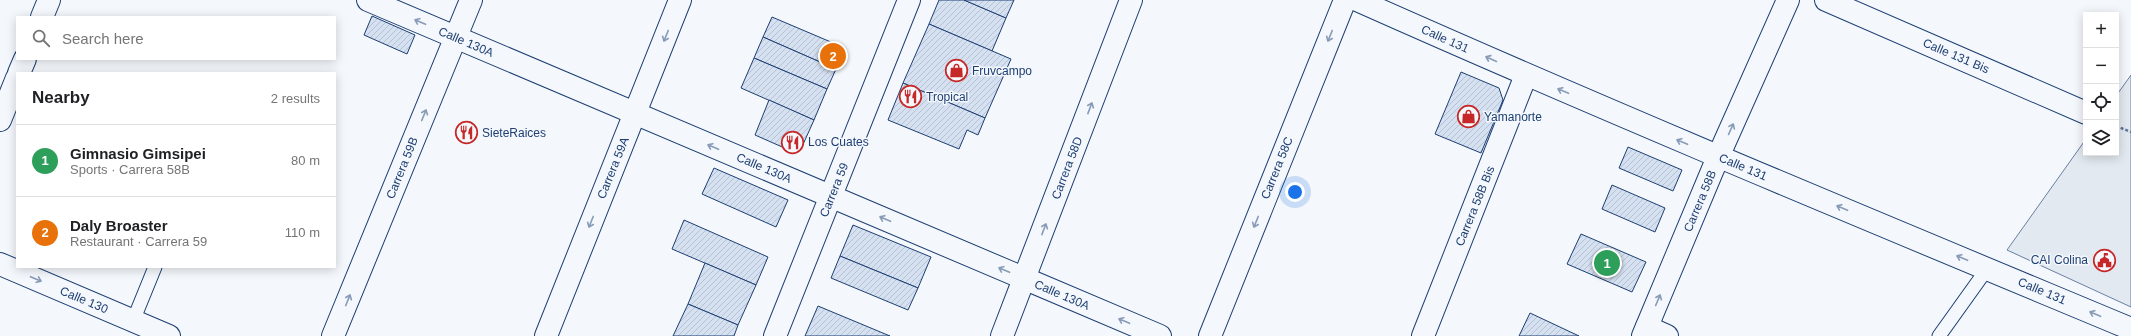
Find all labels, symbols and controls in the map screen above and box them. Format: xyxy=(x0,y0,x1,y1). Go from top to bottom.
map controls xyxy=(2083,12,2119,156)
button: + xyxy=(2083,12,2119,48)
search box xyxy=(16,16,336,60)
one-way arrow xyxy=(415,18,427,26)
street label: Calle 131 xyxy=(1419,22,1471,56)
street label: Calle 130A xyxy=(436,24,496,60)
icon: search xyxy=(30,27,52,49)
text: Search here xyxy=(62,30,144,47)
one-way arrow xyxy=(662,30,669,42)
one-way arrow xyxy=(1326,30,1334,42)
street label: Calle 131 Bis xyxy=(1921,36,1991,76)
pin: 2 xyxy=(820,41,846,71)
button: − xyxy=(2083,48,2119,84)
one-way arrow xyxy=(1485,55,1497,63)
shop icon: Fruvcampo xyxy=(944,58,970,84)
place label: Fruvcampo xyxy=(972,64,1032,78)
restaurant icon: Tropical xyxy=(897,84,923,110)
button: locate xyxy=(2083,84,2119,120)
one-way arrow xyxy=(1557,87,1569,94)
text: Nearby xyxy=(32,88,90,107)
place label: Tropical xyxy=(926,90,968,104)
text: 2 results xyxy=(271,91,320,106)
one-way arrow xyxy=(1087,102,1095,114)
shop icon: Yamanorte xyxy=(1456,104,1482,130)
one-way arrow xyxy=(421,110,429,122)
place label: Yamanorte xyxy=(1484,110,1542,124)
restaurant icon: SieteRaices xyxy=(453,120,479,146)
button: layers xyxy=(2083,120,2119,156)
one-way arrow xyxy=(1728,123,1735,135)
place label: SieteRaices xyxy=(482,126,546,140)
restaurant icon: Los Cuates xyxy=(780,129,806,155)
street label: Carrera 58D xyxy=(1049,134,1085,201)
street label: Carrera 58C xyxy=(1258,134,1296,201)
street label: Carrera 59B xyxy=(383,135,421,201)
street label: Carrera 59A xyxy=(594,135,632,201)
place label: Los Cuates xyxy=(808,135,869,149)
one-way arrow xyxy=(1677,137,1689,145)
one-way arrow xyxy=(708,143,720,150)
text: Gimnasio Gimsipei xyxy=(70,145,206,162)
street label: Calle 130A xyxy=(734,150,794,186)
street label: Calle 131 xyxy=(1717,151,1769,183)
text: 1 xyxy=(41,153,49,168)
text: 80 m xyxy=(291,153,320,168)
street label: Carrera 59 xyxy=(817,160,851,219)
text: Sports · Carrera 58B xyxy=(70,162,190,177)
street label: Carrera 58B Bis xyxy=(1453,164,1497,248)
street label: Carrera 58B xyxy=(1681,168,1719,234)
your location xyxy=(1285,182,1305,202)
one-way arrow xyxy=(1836,204,1848,212)
one-way arrow xyxy=(587,215,595,227)
one-way arrow xyxy=(879,215,891,223)
one-way arrow xyxy=(1251,215,1259,227)
text: Daly Broaster xyxy=(70,217,168,234)
one-way arrow xyxy=(1041,224,1049,236)
text: 2 xyxy=(41,225,49,240)
text: 110 m xyxy=(285,225,320,240)
text: Restaurant · Carrera 59 xyxy=(70,234,207,249)
public building icon: CAI Colina xyxy=(2091,247,2117,273)
pin: 1 xyxy=(1594,248,1620,278)
place label: CAI Colina xyxy=(2031,253,2088,267)
one-way arrow xyxy=(1957,254,1969,261)
one-way arrow xyxy=(999,266,1011,273)
street label: Calle 131 xyxy=(2016,275,2068,307)
one-way arrow xyxy=(29,276,41,284)
street label: Calle 130A xyxy=(1032,277,1092,313)
street label: Calle 130 xyxy=(58,284,110,316)
one-way arrow xyxy=(344,294,352,306)
one-way arrow xyxy=(1655,295,1662,307)
one-way arrow xyxy=(2089,309,2101,317)
one-way arrow xyxy=(1119,317,1131,324)

